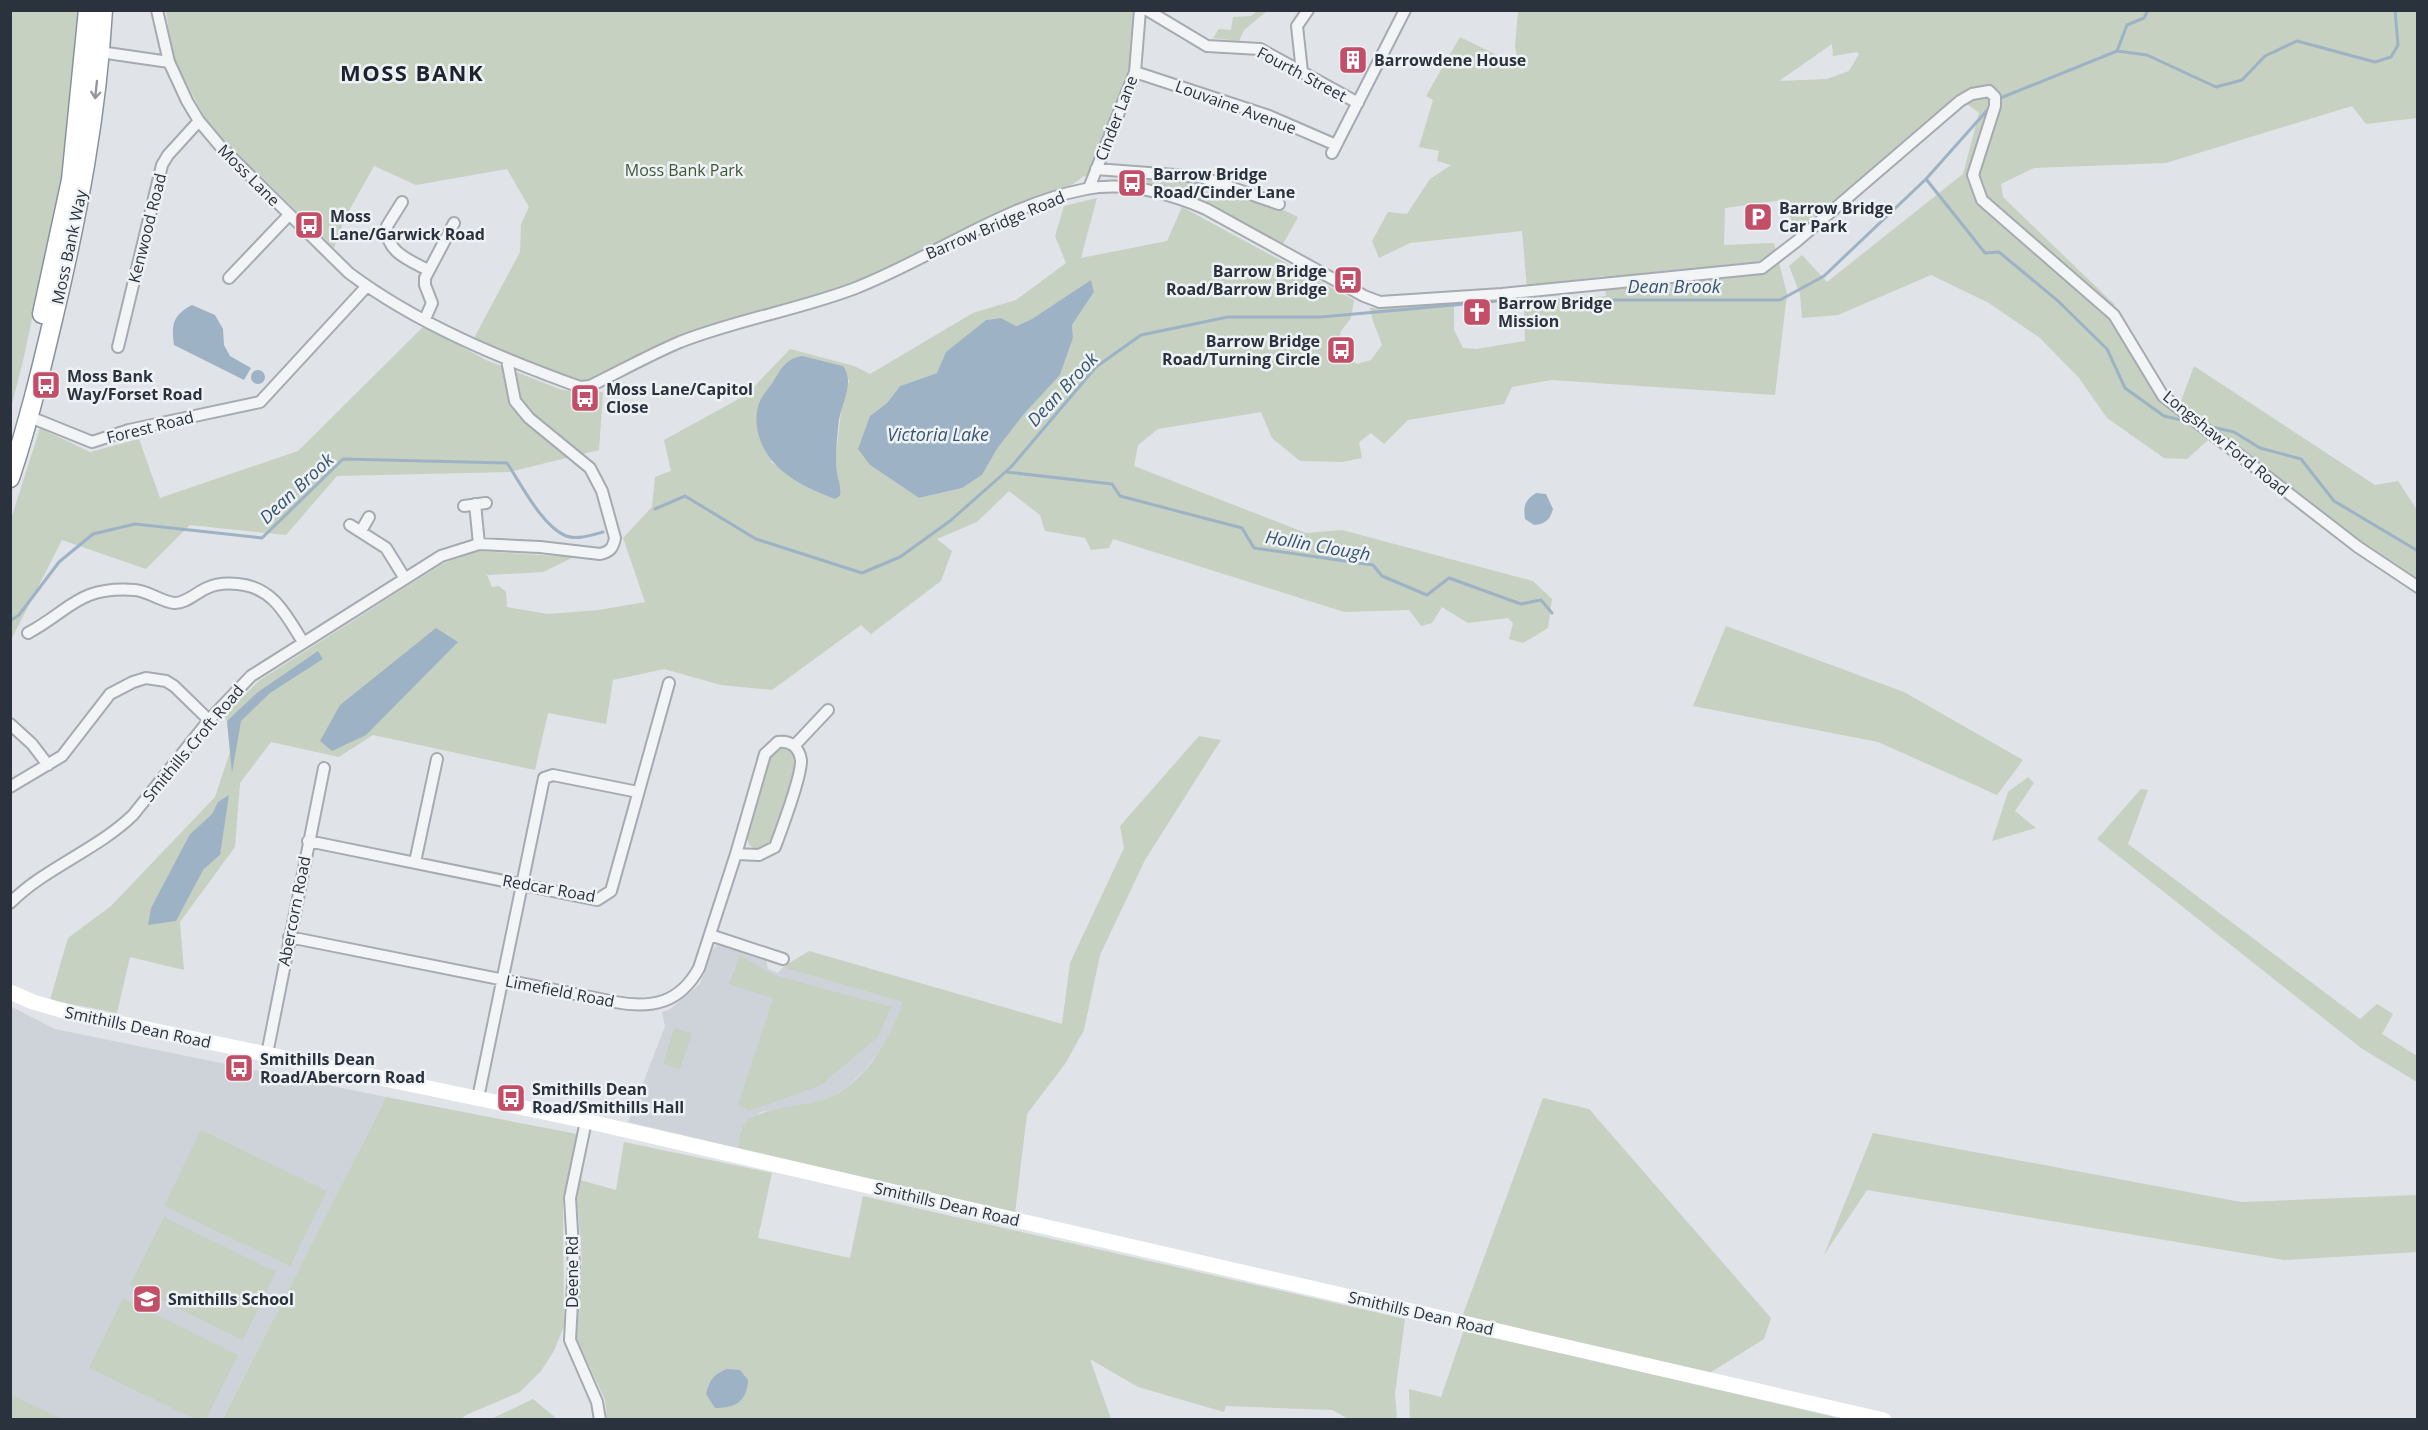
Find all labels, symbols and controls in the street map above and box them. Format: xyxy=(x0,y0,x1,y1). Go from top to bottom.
street label: Fourth Street xyxy=(1253,41,1351,107)
building icon: Barrowdene House xyxy=(1337,44,1369,76)
place label: Barrowdene House xyxy=(1374,49,1526,71)
district label: MOSS BANK xyxy=(340,57,484,87)
street label: Cinder Lane xyxy=(1090,72,1142,164)
street label: Louvaine Avenue xyxy=(1172,75,1300,139)
one-way arrow xyxy=(90,79,101,99)
street label: Moss Lane xyxy=(213,139,285,211)
park label: Moss Bank Park xyxy=(625,159,744,181)
place label: Barrow Bridge Road/Cinder Lane xyxy=(1153,163,1295,203)
bus stop icon: Barrow Bridge Road/Cinder Lane xyxy=(1116,167,1148,199)
street label: Kenwood Road xyxy=(123,171,171,285)
street label: Barrow Bridge Road xyxy=(922,186,1068,264)
street label: Moss Bank Way xyxy=(46,187,92,306)
place label: Barrow Bridge Car Park xyxy=(1779,197,1893,237)
parking icon: Barrow Bridge Car Park xyxy=(1742,201,1774,233)
place label: Moss Lane/Garwick Road xyxy=(330,205,485,245)
bus stop icon: Moss Lane/Garwick Road xyxy=(293,209,325,241)
place label: Barrow Bridge Road/Barrow Bridge xyxy=(1166,260,1327,300)
bus stop icon: Barrow Bridge Road/Barrow Bridge xyxy=(1332,264,1364,296)
water label: Dean Brook xyxy=(1627,274,1722,298)
place label: Barrow Bridge Mission xyxy=(1498,292,1612,332)
church icon: Barrow Bridge Mission xyxy=(1461,296,1493,328)
place label: Barrow Bridge Road/Turning Circle xyxy=(1162,330,1320,370)
bus stop icon: Barrow Bridge Road/Turning Circle xyxy=(1325,334,1357,366)
water label: Dean Brook xyxy=(1021,346,1103,431)
place label: Moss Bank Way/Forset Road xyxy=(67,365,203,405)
bus stop icon: Moss Bank Way/Forset Road xyxy=(30,369,62,401)
place label: Moss Lane/Capitol Close xyxy=(606,378,753,418)
bus stop icon: Moss Lane/Capitol Close xyxy=(569,382,601,414)
street label: Longshaw Ford Road xyxy=(2158,385,2294,501)
street label: Forest Road xyxy=(104,406,196,448)
water label: Victoria Lake xyxy=(887,422,989,446)
water label: Dean Brook xyxy=(254,447,339,529)
water label: Hollin Clough xyxy=(1264,524,1372,566)
street label: Smithills Croft Road xyxy=(137,680,249,806)
street label: Abercorn Road xyxy=(273,854,315,968)
street label: Redcar Road xyxy=(501,869,597,907)
street label: Limefield Road xyxy=(504,970,616,1012)
street label: Smithills Dean Road xyxy=(63,1001,213,1053)
place label: Smithills Dean Road/Abercorn Road xyxy=(260,1048,425,1088)
bus stop icon: Smithills Dean Road/Abercorn Road xyxy=(223,1052,255,1084)
place label: Smithills Dean Road/Smithills Hall xyxy=(532,1078,684,1118)
bus stop icon: Smithills Dean Road/Smithills Hall xyxy=(495,1082,527,1114)
street label: Smithills Dean Road xyxy=(872,1177,1022,1231)
street label: Deene Rd xyxy=(561,1236,583,1308)
school or university icon: Smithills School xyxy=(131,1283,163,1315)
street label: Smithills Dean Road xyxy=(1346,1286,1496,1340)
place label: Smithills School xyxy=(168,1288,294,1310)

